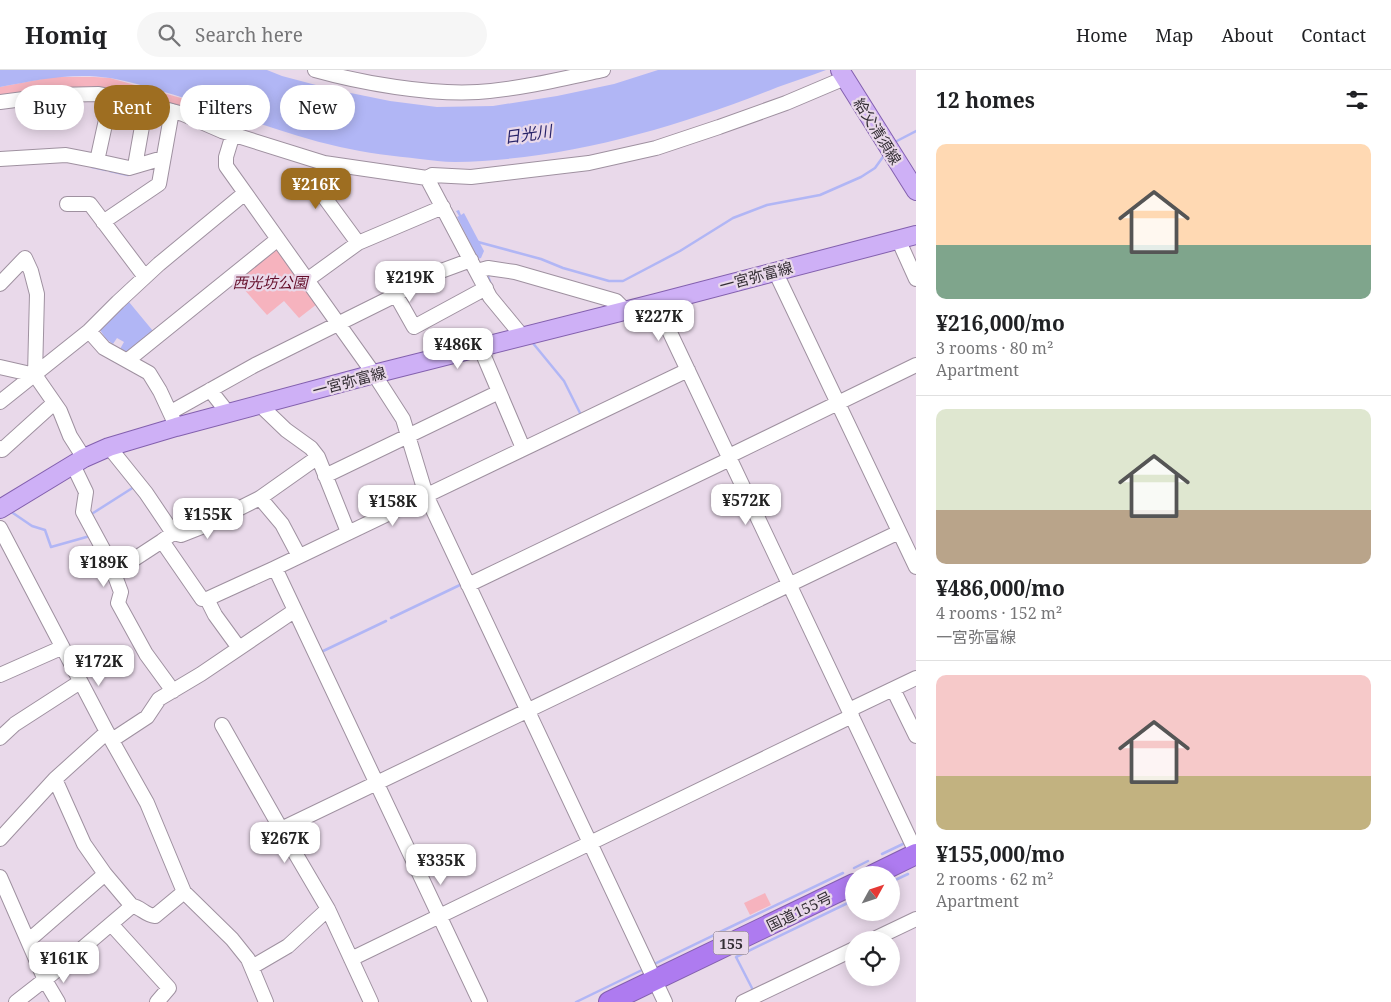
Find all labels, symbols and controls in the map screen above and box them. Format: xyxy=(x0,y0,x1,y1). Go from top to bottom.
search box xyxy=(137,12,487,57)
text: Homiq xyxy=(25,18,107,51)
icon: search xyxy=(155,21,183,49)
text: Search here xyxy=(195,22,303,48)
text: Home xyxy=(1076,23,1127,47)
text: Map xyxy=(1155,23,1193,47)
text: About xyxy=(1221,23,1273,47)
text: Contact xyxy=(1301,23,1366,47)
chip: Buy xyxy=(15,85,84,130)
chip: Rent xyxy=(94,85,170,130)
chip: Filters xyxy=(180,85,270,130)
chip: New xyxy=(280,85,355,130)
text: 12 homes xyxy=(936,86,1035,114)
icon: filters xyxy=(1343,86,1371,114)
street label: 給父清須線 xyxy=(850,94,906,168)
water label: 日光川 xyxy=(503,119,555,148)
pin: ¥216K xyxy=(281,168,351,210)
text: ¥216K xyxy=(292,173,340,195)
icon: home xyxy=(1109,177,1199,267)
street label: 一宮弥富線 xyxy=(717,257,795,295)
pin: ¥219K xyxy=(375,260,445,303)
text: ¥219K xyxy=(386,266,434,288)
park label: 西光坊公園 xyxy=(232,272,309,292)
pin: ¥227K xyxy=(624,300,694,342)
text: ¥227K xyxy=(635,305,683,327)
text: ¥216,000/mo xyxy=(936,309,1065,337)
pin: ¥486K xyxy=(423,328,493,370)
text: ¥486K xyxy=(434,333,482,355)
text: 3 rooms · 80 m² xyxy=(936,337,1053,359)
text: Apartment xyxy=(936,359,1019,381)
street label: 一宮弥富線 xyxy=(310,362,388,400)
icon: home xyxy=(1109,441,1199,531)
pin: ¥158K xyxy=(358,484,428,527)
pin: ¥572K xyxy=(711,484,781,526)
text: ¥572K xyxy=(722,489,770,511)
text: ¥158K xyxy=(369,490,417,512)
pin: ¥155K xyxy=(173,498,243,540)
text: ¥155K xyxy=(184,503,232,525)
pin: ¥189K xyxy=(69,546,139,588)
text: ¥189K xyxy=(80,551,128,573)
text: ¥486,000/mo xyxy=(936,574,1065,602)
text: 4 rooms · 152 m² xyxy=(936,602,1062,624)
text: 一宮弥富線 xyxy=(936,626,1016,648)
pin: ¥172K xyxy=(64,644,134,687)
text: ¥172K xyxy=(75,650,123,672)
icon: home xyxy=(1109,707,1199,797)
pin: ¥267K xyxy=(250,822,320,864)
text: ¥267K xyxy=(261,827,309,849)
text: ¥155,000/mo xyxy=(936,840,1065,868)
pin: ¥335K xyxy=(406,844,476,886)
text: ¥335K xyxy=(417,849,465,871)
north arrow xyxy=(845,866,900,921)
map controls xyxy=(845,866,900,986)
text: 2 rooms · 62 m² xyxy=(936,868,1053,890)
street label: 国道155号 xyxy=(763,887,835,935)
text: Apartment xyxy=(936,890,1019,912)
road number: 155 xyxy=(714,931,748,954)
button: locate xyxy=(845,931,900,986)
pin: ¥161K xyxy=(29,942,99,984)
text: ¥161K xyxy=(40,947,88,969)

